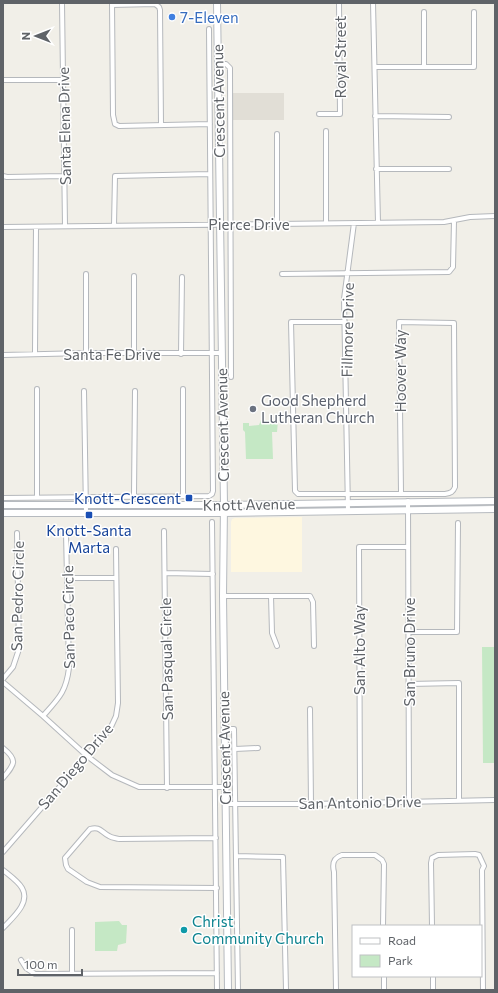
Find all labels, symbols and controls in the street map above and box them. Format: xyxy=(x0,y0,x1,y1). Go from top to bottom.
place label: 7-Eleven xyxy=(180,8,239,26)
marker: 7-Eleven xyxy=(167,12,177,22)
north arrow xyxy=(16,16,56,56)
street label: Royal Street xyxy=(331,16,349,98)
text: N xyxy=(19,32,32,40)
street label: Crescent Avenue xyxy=(208,44,228,158)
street label: Santa Elena Drive xyxy=(54,67,74,185)
street label: Pierce Drive xyxy=(208,215,290,233)
street label: Fillmore Drive xyxy=(337,282,357,378)
street label: Hoover Way xyxy=(391,329,409,413)
street label: Santa Fe Drive xyxy=(63,345,161,363)
street label: Crescent Avenue xyxy=(212,368,232,482)
place label: Good Shepherd Lutheran Church xyxy=(261,391,375,426)
marker: Good Shepherd Lutheran Church xyxy=(248,404,258,414)
place label: Knott-Crescent xyxy=(74,489,181,507)
marker: Knott-Crescent xyxy=(184,493,194,503)
street label: Knott Avenue xyxy=(202,494,296,514)
marker: Knott-Santa Marta xyxy=(84,510,94,520)
place label: Knott-Santa Marta xyxy=(46,521,132,556)
street label: San Pedro Circle xyxy=(7,541,27,651)
street label: San Paco Circle xyxy=(58,565,78,669)
street label: San Pasqual Circle xyxy=(156,597,176,721)
street label: San Bruno Drive xyxy=(400,597,418,706)
street label: San Alto Way xyxy=(350,605,368,695)
street label: Crescent Avenue xyxy=(214,691,234,805)
street label: San Diego Drive xyxy=(34,719,116,813)
street label: San Antonio Drive xyxy=(299,792,422,812)
place label: Christ Community Church xyxy=(192,912,324,947)
marker: Christ Community Church xyxy=(179,925,189,935)
legend xyxy=(352,925,482,977)
text: Road xyxy=(388,933,416,947)
scale bar xyxy=(18,951,82,977)
text: Park xyxy=(388,953,414,967)
text: 100 m xyxy=(24,957,58,971)

